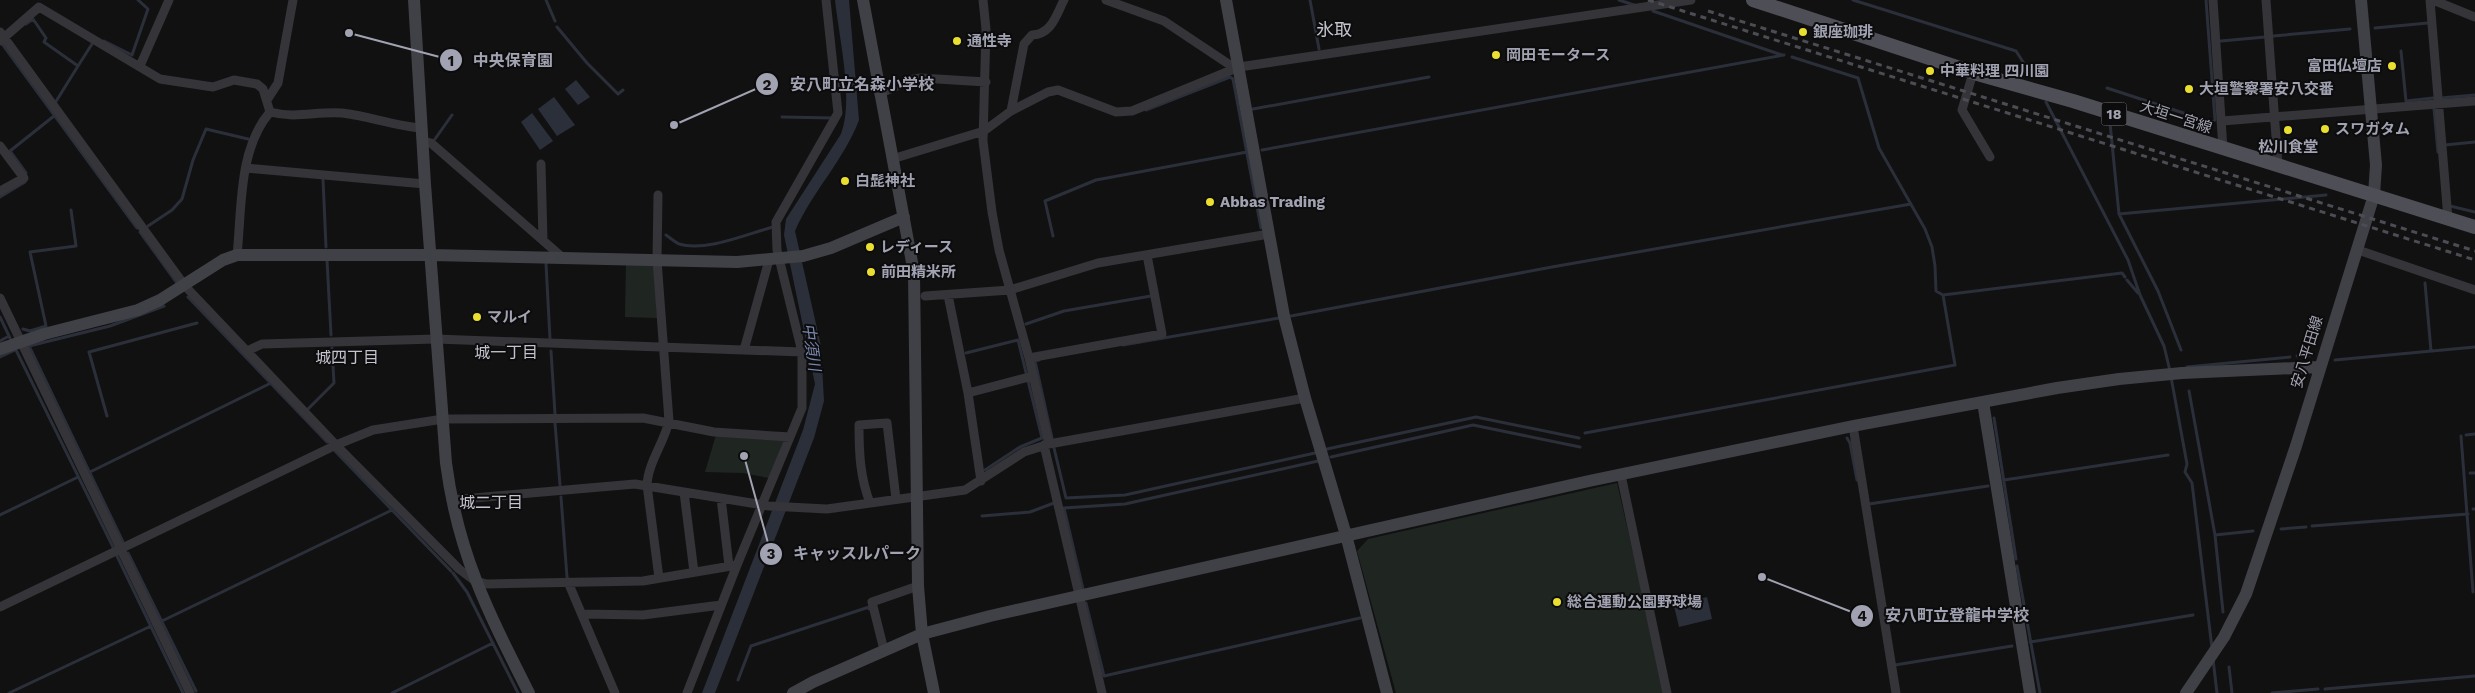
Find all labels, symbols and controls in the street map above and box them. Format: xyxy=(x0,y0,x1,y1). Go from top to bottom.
district label: 氷取 xyxy=(1316,19,1352,40)
place label: 銀座珈琲 xyxy=(1813,23,1873,41)
marker: 銀座珈琲 xyxy=(1797,26,1809,38)
place label: 通性寺 xyxy=(967,32,1012,50)
marker: 通性寺 xyxy=(951,35,963,47)
callout: 中央保育園 xyxy=(438,45,563,76)
place label: 岡田モータース xyxy=(1506,46,1610,64)
marker: 岡田モータース xyxy=(1490,49,1502,61)
text: 中央保育園 xyxy=(473,51,553,70)
text: 1 xyxy=(448,52,454,70)
place label: 富田仏壇店 xyxy=(2307,57,2382,75)
marker: 富田仏壇店 xyxy=(2386,60,2398,72)
place label: 中華料理 四川園 xyxy=(1940,62,2049,80)
marker: 中華料理 四川園 xyxy=(1924,65,1936,77)
callout: 安八町立名森小学校 xyxy=(755,69,944,100)
text: 安八町立名森小学校 xyxy=(790,75,934,94)
text: 2 xyxy=(763,76,772,94)
place label: 大垣警察署安八交番 xyxy=(2199,80,2334,98)
marker: 大垣警察署安八交番 xyxy=(2183,83,2195,95)
street label: 大垣一宮線 xyxy=(2138,97,2214,137)
road number: 18 xyxy=(2102,102,2126,126)
place label: スワガタム xyxy=(2335,120,2410,138)
marker: スワガタム xyxy=(2319,123,2331,135)
marker: 松川食堂 xyxy=(2282,124,2294,136)
place label: 松川食堂 xyxy=(2258,138,2318,156)
place label: 白髭神社 xyxy=(855,172,915,190)
marker: 白髭神社 xyxy=(839,175,851,187)
place label: Abbas Trading xyxy=(1220,193,1326,211)
marker: Abbas Trading xyxy=(1204,196,1216,208)
place label: レディース xyxy=(880,238,953,256)
marker: レディース xyxy=(864,241,876,253)
place label: 前田精米所 xyxy=(881,263,956,281)
marker: 前田精米所 xyxy=(865,266,877,278)
place label: マルイ xyxy=(487,308,532,326)
marker: マルイ xyxy=(471,311,483,323)
street label: 安八平田線 xyxy=(2287,313,2327,391)
water label: 中須川 xyxy=(799,322,825,374)
district label: 城一丁目 xyxy=(474,343,538,362)
district label: 城四丁目 xyxy=(315,348,379,367)
district label: 城二丁目 xyxy=(459,493,523,512)
callout: キャッスルパーク xyxy=(758,538,931,569)
text: キャッスルパーク xyxy=(793,544,921,563)
text: 3 xyxy=(767,545,776,563)
place label: 総合運動公園野球場 xyxy=(1567,593,1702,611)
marker: 総合運動公園野球場 xyxy=(1551,596,1563,608)
callout: 安八町立登龍中学校 xyxy=(1850,600,2039,631)
text: 安八町立登龍中学校 xyxy=(1885,606,2029,625)
text: 4 xyxy=(1857,607,1867,625)

